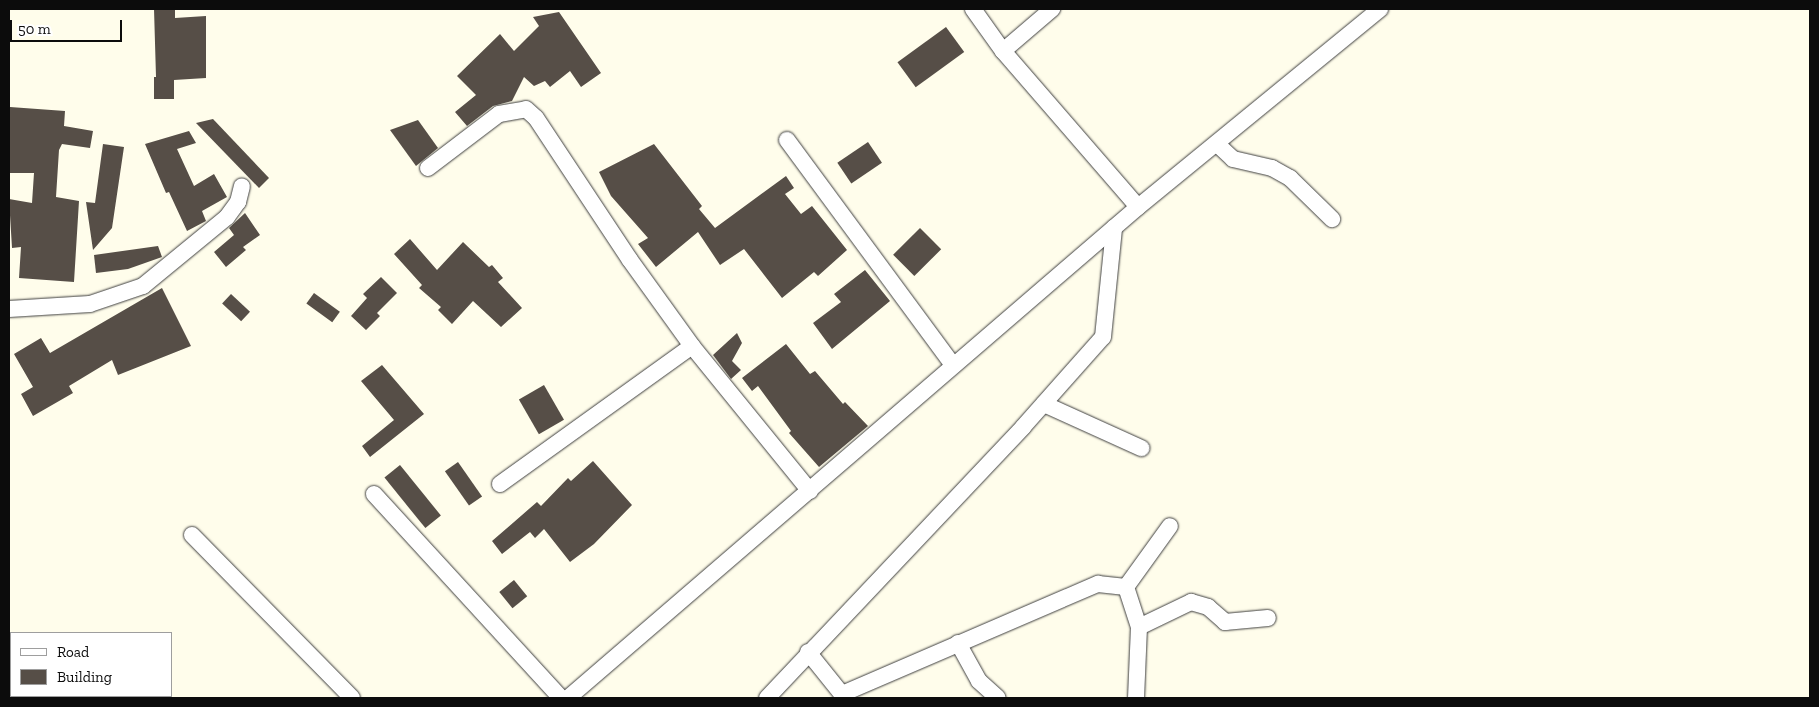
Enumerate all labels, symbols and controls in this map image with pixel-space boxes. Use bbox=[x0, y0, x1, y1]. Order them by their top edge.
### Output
scale bar bbox=[12, 10, 125, 42]
text: 50 m bbox=[18, 20, 51, 38]
legend bbox=[10, 632, 172, 697]
text: Road bbox=[57, 643, 89, 661]
text: Building bbox=[57, 668, 112, 686]

